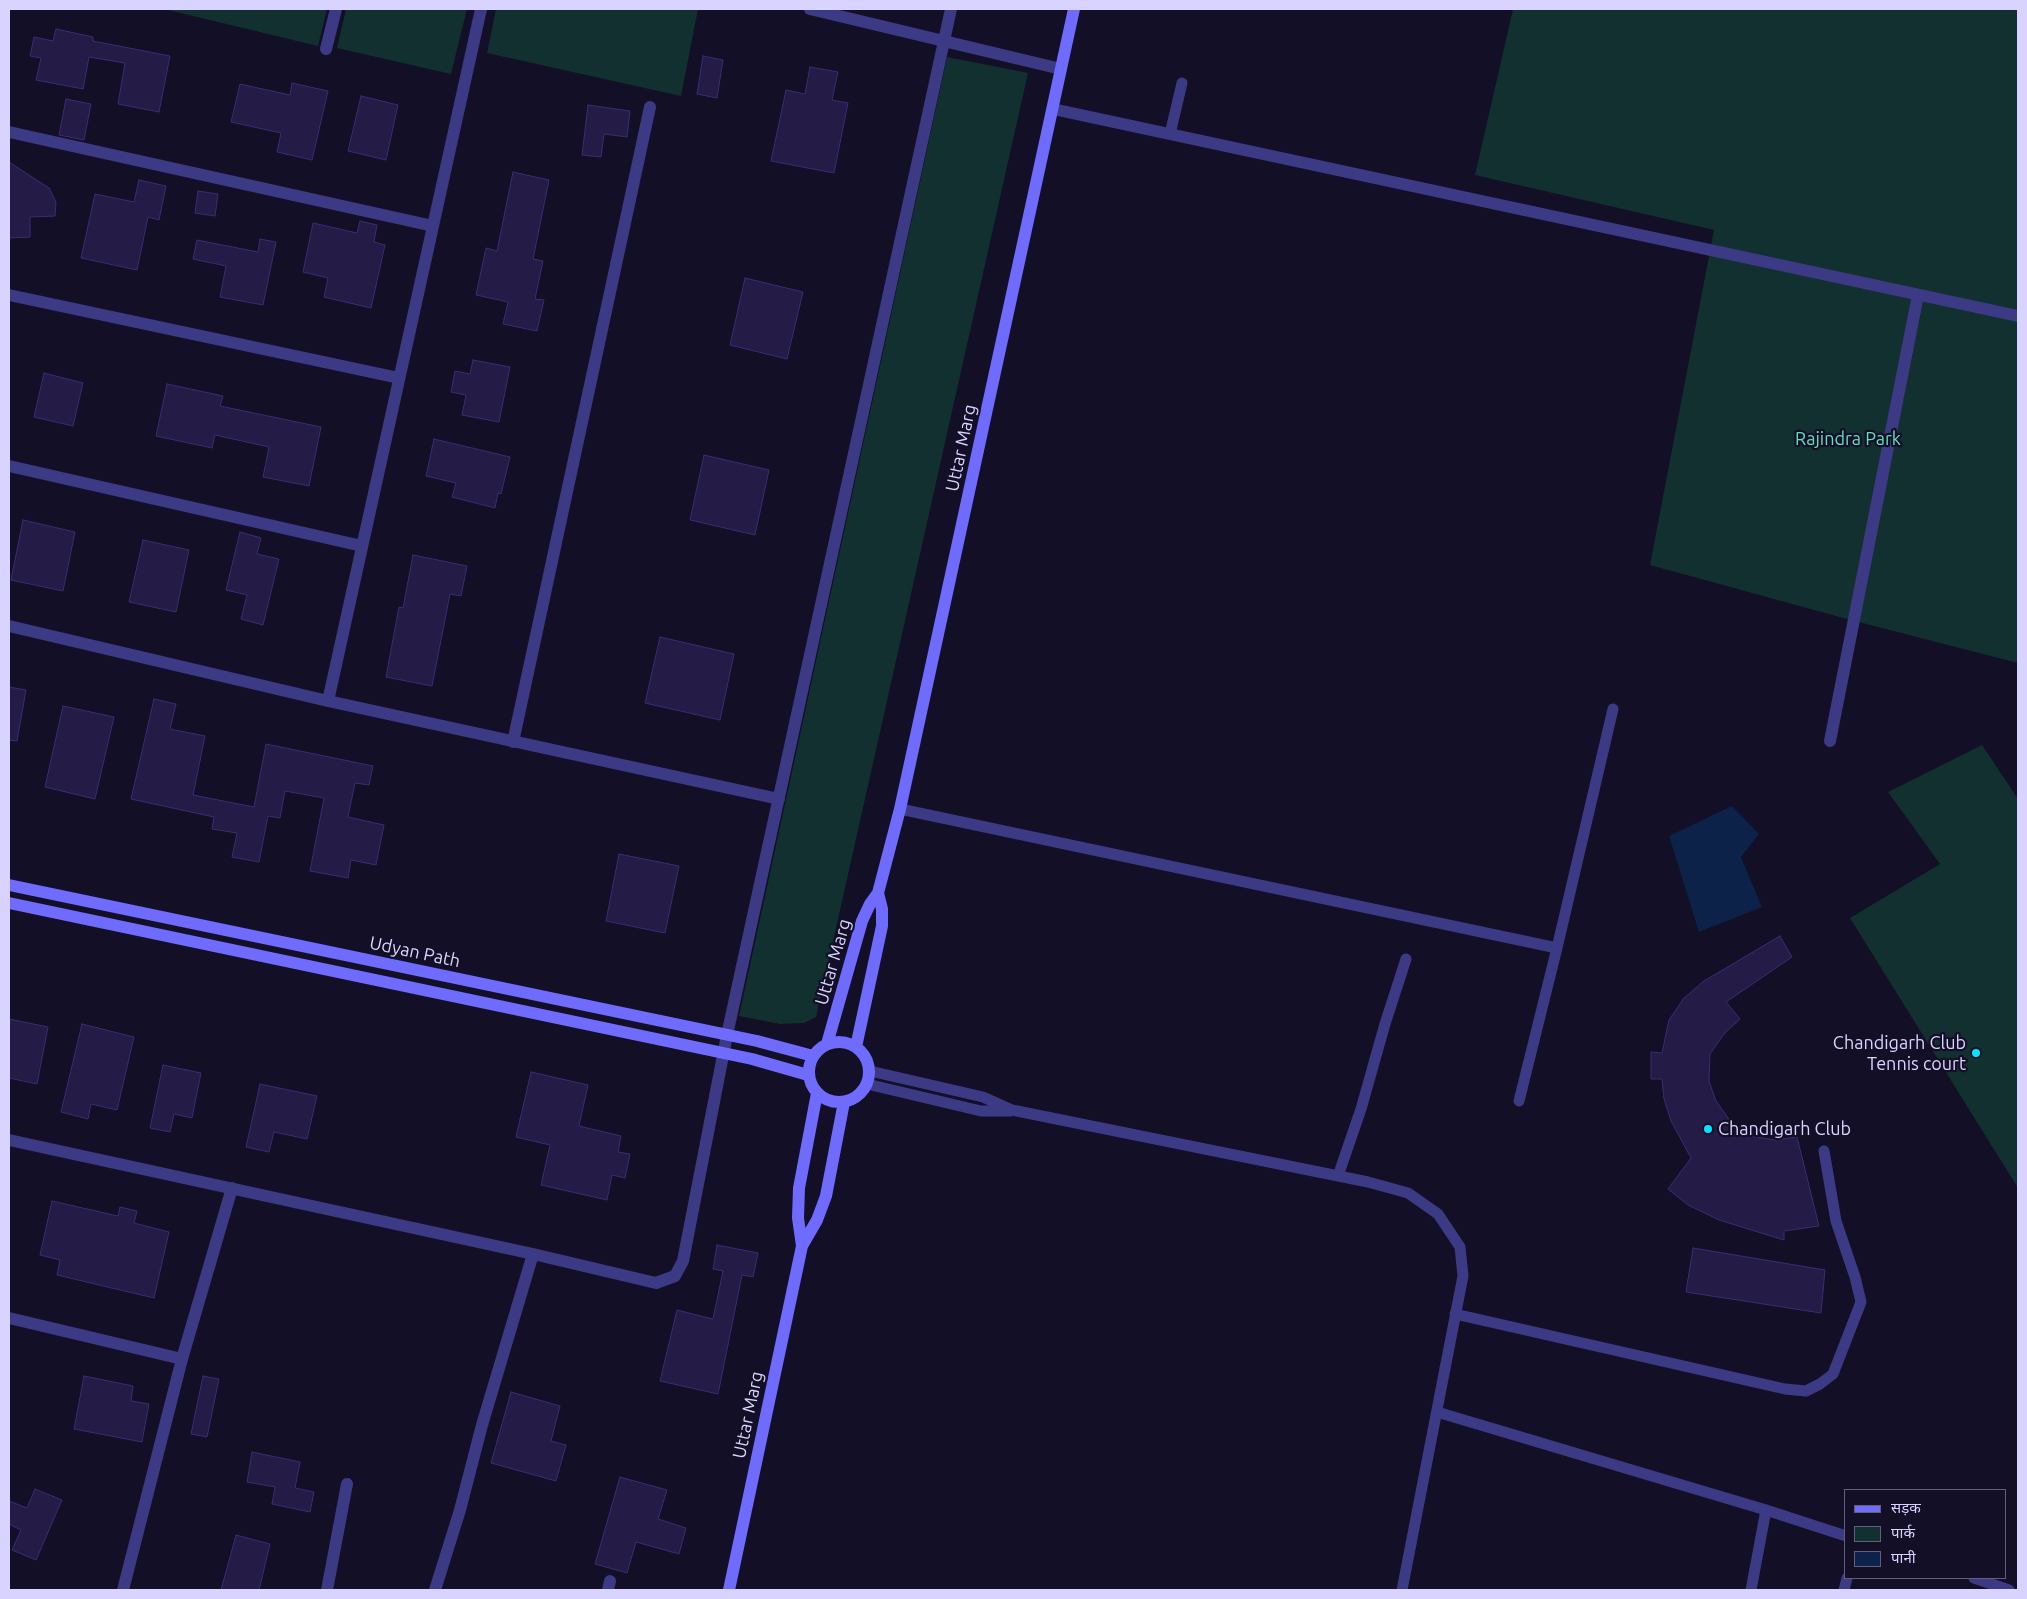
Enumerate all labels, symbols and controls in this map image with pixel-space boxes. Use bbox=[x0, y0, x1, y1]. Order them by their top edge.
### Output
street label: Uttar Marg bbox=[941, 402, 981, 494]
park label: Rajindra Park bbox=[1795, 428, 1901, 450]
street label: Uttar Marg bbox=[810, 916, 856, 1008]
street label: Udyan Path bbox=[368, 932, 462, 972]
place label: Chandigarh Club Tennis court bbox=[1833, 1032, 1966, 1074]
marker: Chandigarh Club Tennis court bbox=[1970, 1047, 1982, 1059]
place label: Chandigarh Club bbox=[1718, 1118, 1851, 1140]
marker: Chandigarh Club bbox=[1702, 1123, 1714, 1135]
street label: Uttar Marg bbox=[728, 1369, 768, 1461]
legend bbox=[1844, 1489, 2007, 1579]
text: सड़क bbox=[1891, 1499, 1921, 1516]
text: पार्क bbox=[1891, 1524, 1915, 1541]
text: पानी bbox=[1891, 1549, 1916, 1566]

